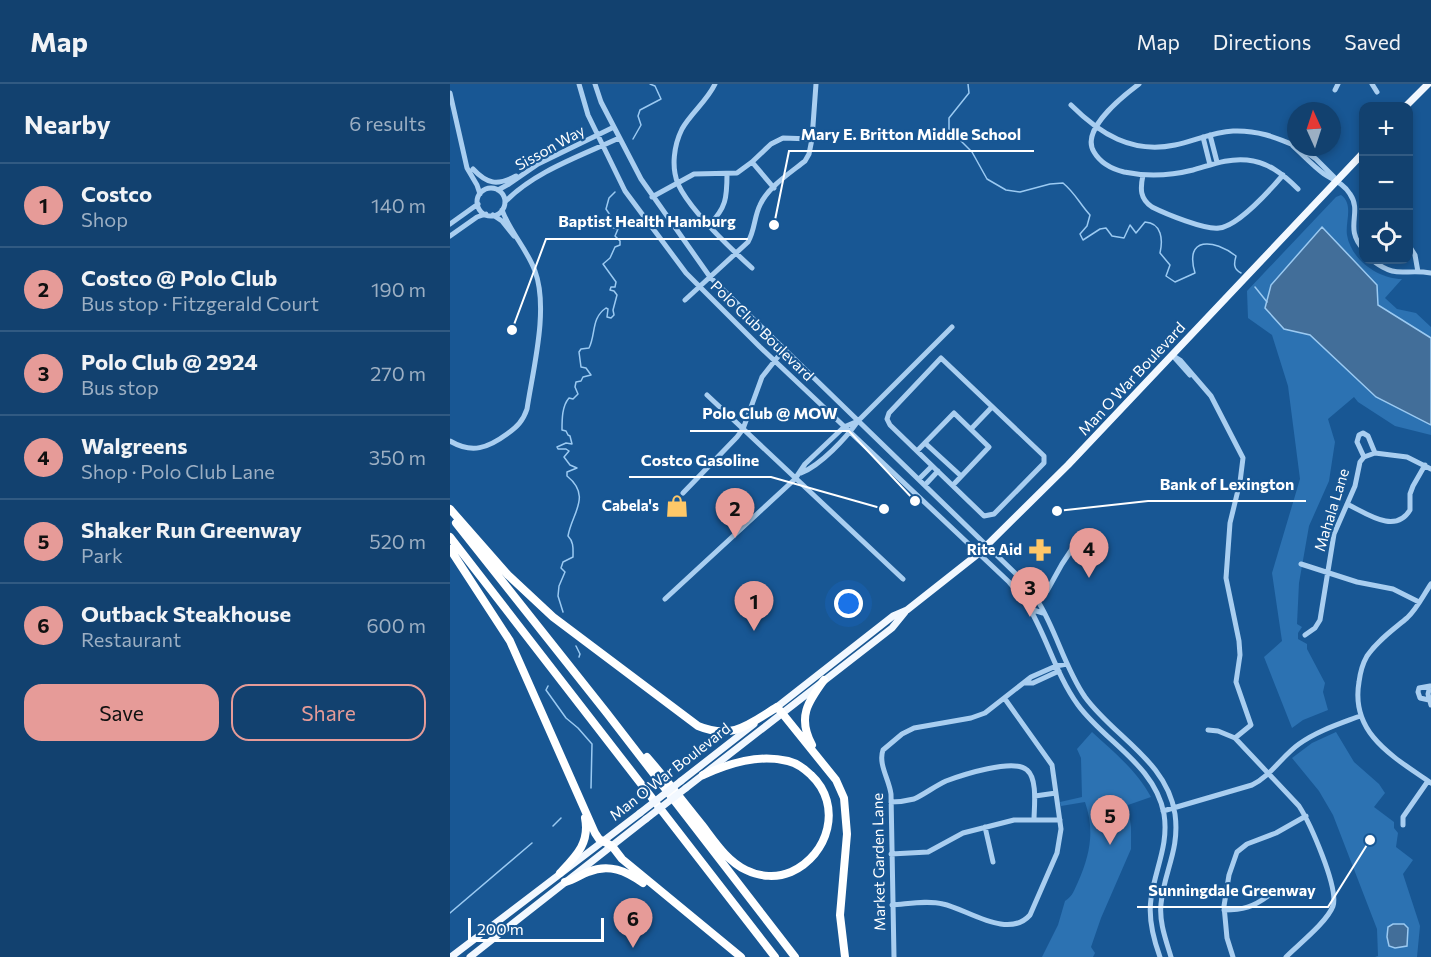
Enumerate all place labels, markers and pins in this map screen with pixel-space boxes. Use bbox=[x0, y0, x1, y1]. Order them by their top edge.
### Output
callout: Mary E. Britton Middle School bbox=[789, 117, 1034, 151]
callout: Baptist Health Hamburg bbox=[546, 205, 748, 239]
callout: Polo Club @ MOW bbox=[690, 397, 849, 431]
callout: Costco Gasoline bbox=[629, 443, 771, 477]
callout: Bank of Lexington bbox=[1148, 467, 1306, 501]
pin: 2 bbox=[716, 488, 754, 538]
shop icon: Cabela's bbox=[664, 493, 690, 519]
place label: Cabela's bbox=[602, 496, 659, 514]
pin: 4 bbox=[1070, 528, 1108, 578]
pharmacy icon: Rite Aid bbox=[1027, 537, 1053, 563]
place label: Rite Aid bbox=[967, 540, 1022, 558]
pin: 3 bbox=[1010, 568, 1050, 617]
pin: 1 bbox=[734, 582, 774, 631]
pin: 5 bbox=[1090, 796, 1130, 845]
callout: Sunningdale Greenway bbox=[1137, 873, 1328, 907]
pin: 6 bbox=[614, 898, 652, 948]

